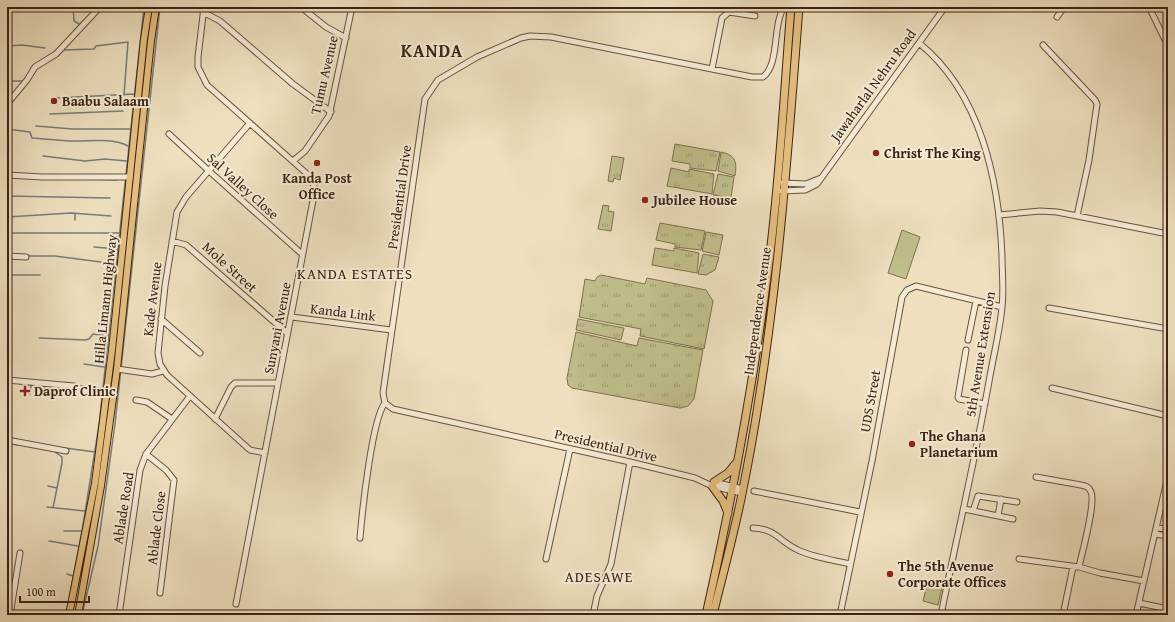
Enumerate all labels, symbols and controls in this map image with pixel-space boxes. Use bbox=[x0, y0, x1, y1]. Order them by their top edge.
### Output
street label: Jawaharlal Nehru Road bbox=[824, 24, 921, 147]
street label: Tumu Avenue bbox=[305, 33, 343, 116]
district label: KANDA bbox=[401, 37, 463, 64]
place label: Baabu Salaam bbox=[62, 91, 149, 111]
marker: Baabu Salaam bbox=[49, 96, 59, 106]
street label: Presidential Drive bbox=[382, 143, 416, 250]
place label: Christ The King bbox=[884, 143, 981, 163]
street label: Sal Valley Close bbox=[203, 148, 284, 224]
marker: Christ The King bbox=[871, 148, 881, 158]
marker: Kanda Post Office bbox=[312, 158, 322, 168]
place label: Kanda Post Office bbox=[282, 168, 352, 204]
place label: Jubilee House bbox=[651, 190, 737, 210]
marker: Jubilee House bbox=[640, 195, 650, 205]
street label: Hilla Limann Highway bbox=[88, 233, 122, 365]
street label: Mole Street bbox=[198, 237, 262, 297]
street label: Independence Avenue bbox=[738, 245, 776, 376]
street label: Kade Avenue bbox=[138, 260, 167, 337]
district label: KANDA ESTATES bbox=[297, 263, 413, 284]
street label: Sunyani Avenue bbox=[258, 280, 296, 376]
street label: 5th Avenue Extension bbox=[960, 290, 1000, 418]
street label: Kanda Link bbox=[309, 298, 378, 326]
street label: UDS Street bbox=[855, 368, 885, 434]
place label: Daprof Clinic bbox=[34, 381, 116, 401]
marker: Daprof Clinic bbox=[19, 385, 31, 397]
street label: Presidential Drive bbox=[553, 423, 660, 467]
place label: The Ghana Planetarium bbox=[920, 426, 998, 462]
marker: The Ghana Planetarium bbox=[907, 439, 917, 449]
street label: Ablade Road bbox=[107, 470, 139, 545]
street label: Ablade Close bbox=[142, 490, 171, 566]
place label: The 5th Avenue Corporate Offices bbox=[898, 556, 1006, 592]
district label: ADESAWE bbox=[565, 566, 633, 587]
marker: The 5th Avenue Corporate Offices bbox=[885, 569, 895, 579]
scale bar bbox=[20, 578, 89, 604]
text: 100 m bbox=[26, 583, 56, 600]

